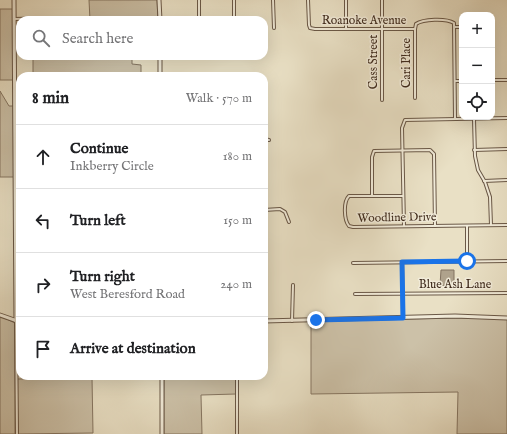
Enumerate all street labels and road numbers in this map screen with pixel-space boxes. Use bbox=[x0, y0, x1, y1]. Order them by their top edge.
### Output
street label: Roanoke Avenue bbox=[322, 13, 407, 28]
street label: Cass Street bbox=[366, 35, 381, 89]
street label: Cari Place bbox=[399, 37, 414, 88]
street label: Woodline Drive bbox=[357, 209, 437, 226]
street label: Blue Ash Lane bbox=[419, 277, 492, 292]

